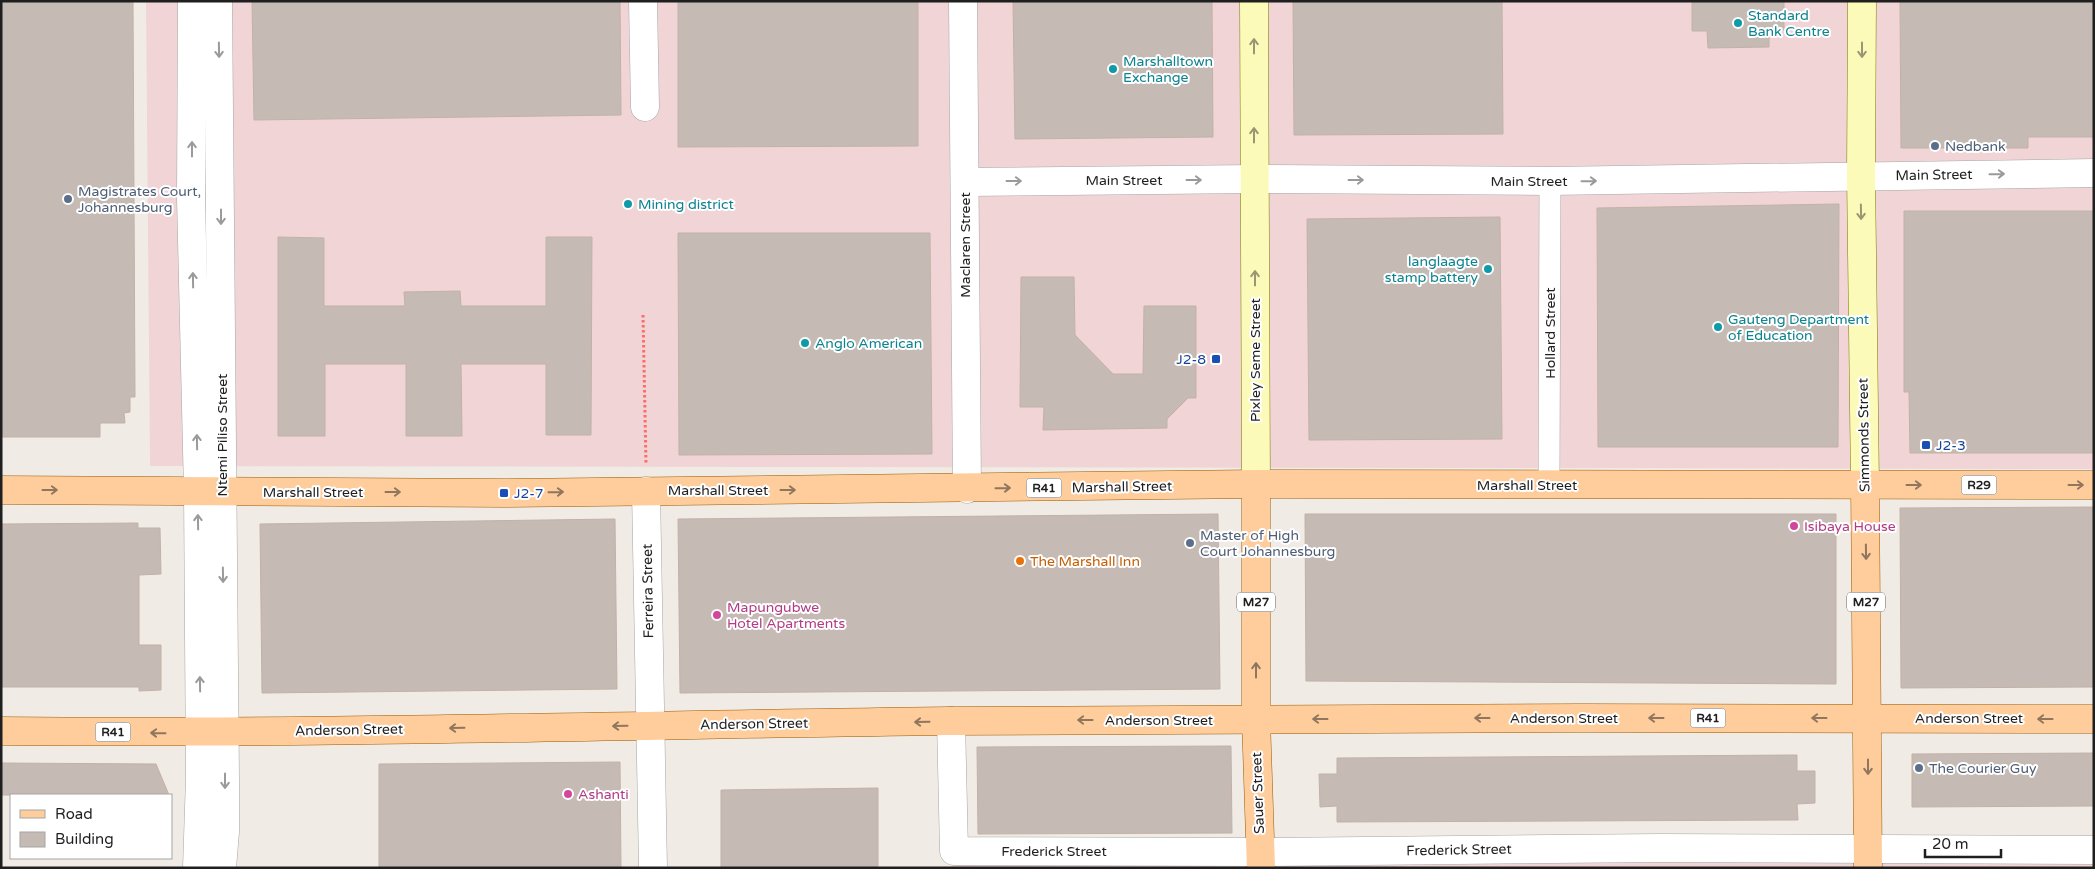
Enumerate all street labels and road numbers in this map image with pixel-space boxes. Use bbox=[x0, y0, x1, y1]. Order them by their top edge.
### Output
street label: Main Street bbox=[1895, 166, 1973, 184]
street label: Main Street bbox=[1085, 172, 1163, 189]
street label: Main Street bbox=[1490, 173, 1568, 190]
street label: Maclaren Street bbox=[957, 192, 974, 298]
street label: Hollard Street bbox=[1542, 287, 1559, 379]
street label: Pixley Seme Street bbox=[1247, 297, 1264, 422]
street label: Ntemi Piliso Street bbox=[214, 373, 231, 496]
street label: Simmonds Street bbox=[1854, 377, 1873, 492]
road number: R29 bbox=[1962, 476, 1996, 494]
street label: Marshall Street bbox=[1477, 477, 1578, 494]
road number: R41 bbox=[1026, 478, 1062, 498]
street label: Marshall Street bbox=[1072, 478, 1173, 496]
street label: Marshall Street bbox=[668, 482, 769, 499]
street label: Marshall Street bbox=[263, 484, 364, 501]
street label: Ferreira Street bbox=[639, 543, 657, 638]
road number: M27 bbox=[1237, 592, 1275, 612]
road number: M27 bbox=[1847, 592, 1885, 612]
road number: R41 bbox=[1690, 708, 1726, 728]
street label: Anderson Street bbox=[1510, 710, 1619, 727]
street label: Anderson Street bbox=[1915, 710, 2024, 727]
street label: Anderson Street bbox=[1105, 712, 1214, 729]
street label: Anderson Street bbox=[700, 715, 809, 733]
street label: Anderson Street bbox=[295, 721, 404, 739]
road number: R41 bbox=[96, 722, 130, 742]
street label: Sauer Street bbox=[1248, 751, 1268, 834]
street label: Frederick Street bbox=[1406, 841, 1513, 859]
street label: Frederick Street bbox=[1001, 843, 1107, 860]

